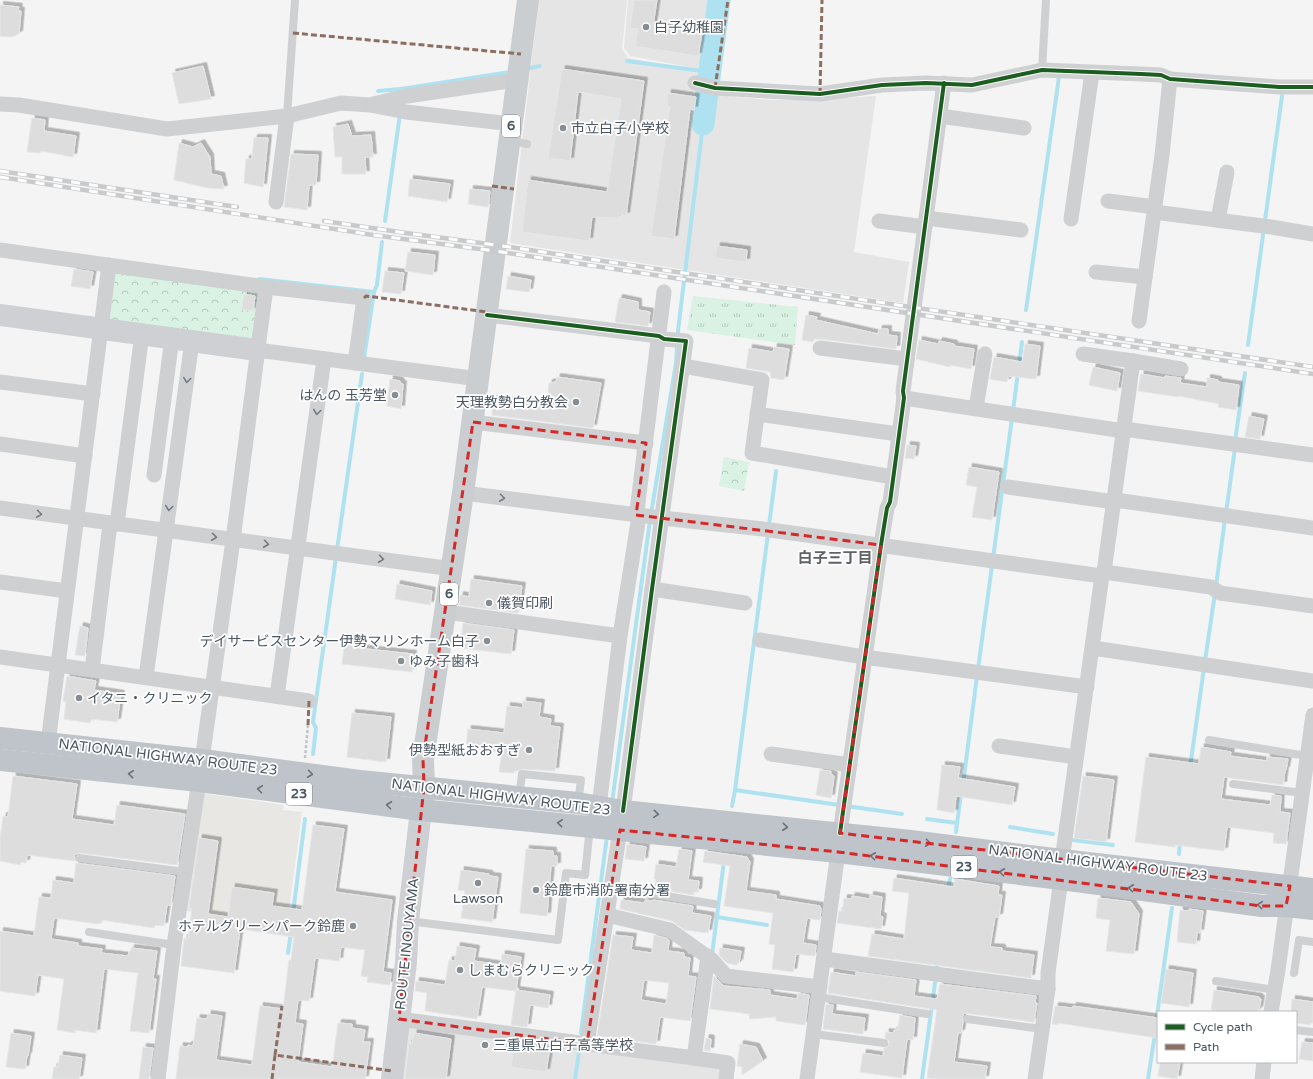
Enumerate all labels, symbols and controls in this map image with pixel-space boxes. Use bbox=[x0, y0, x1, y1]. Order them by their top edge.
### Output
place label: 白子幼稚園 bbox=[654, 19, 724, 36]
marker: 白子幼稚園 bbox=[641, 22, 651, 32]
road number: 6 bbox=[502, 115, 520, 137]
place label: 市立白子小学校 bbox=[571, 120, 669, 137]
marker: 市立白子小学校 bbox=[558, 123, 568, 133]
one-way arrow bbox=[183, 377, 192, 383]
place label: はんの 玉芳堂 bbox=[299, 387, 387, 404]
marker: はんの 玉芳堂 bbox=[390, 390, 400, 400]
place label: 天理教勢白分教会 bbox=[456, 394, 568, 411]
marker: 天理教勢白分教会 bbox=[571, 397, 581, 407]
one-way arrow bbox=[313, 409, 322, 415]
one-way arrow bbox=[499, 493, 505, 502]
one-way arrow bbox=[165, 505, 174, 512]
one-way arrow bbox=[36, 509, 42, 518]
one-way arrow bbox=[211, 532, 217, 541]
one-way arrow bbox=[263, 539, 269, 548]
district label: 白子三丁目 bbox=[797, 549, 873, 567]
one-way arrow bbox=[378, 554, 384, 563]
road number: 6 bbox=[440, 583, 458, 605]
place label: 儀賀印刷 bbox=[497, 595, 553, 612]
marker: 儀賀印刷 bbox=[484, 598, 494, 608]
place label: デイサービスセンター伊勢マリンホーム白子 bbox=[199, 633, 479, 650]
marker: デイサービスセンター伊勢マリンホーム白子 bbox=[482, 636, 492, 646]
place label: ゆみ子歯科 bbox=[409, 653, 479, 670]
marker: ゆみ子歯科 bbox=[396, 656, 406, 666]
place label: イタニ・クリニック bbox=[87, 690, 212, 707]
marker: イタニ・クリニック bbox=[74, 693, 84, 703]
street label: NATIONAL HIGHWAY ROUTE 23 bbox=[57, 735, 279, 779]
place label: 伊勢型紙おおすぎ bbox=[409, 742, 521, 759]
marker: 伊勢型紙おおすぎ bbox=[524, 745, 534, 755]
one-way arrow bbox=[128, 769, 134, 778]
one-way arrow bbox=[307, 769, 313, 778]
street label: NATIONAL HIGHWAY ROUTE 23 bbox=[390, 775, 612, 819]
road number: 23 bbox=[286, 783, 312, 805]
one-way arrow bbox=[257, 784, 263, 793]
one-way arrow bbox=[386, 801, 392, 810]
one-way arrow bbox=[653, 809, 659, 818]
one-way arrow bbox=[557, 819, 563, 828]
one-way arrow bbox=[782, 822, 788, 831]
one-way arrow bbox=[925, 838, 931, 847]
street label: NATIONAL HIGHWAY ROUTE 23 bbox=[987, 841, 1209, 885]
one-way arrow bbox=[870, 852, 876, 861]
road number: 23 bbox=[951, 856, 977, 878]
one-way arrow bbox=[999, 868, 1005, 877]
street label: ROUTE INOUYAMA bbox=[392, 877, 422, 1011]
marker: Lawson bbox=[473, 878, 483, 888]
place label: 鈴鹿市消防署南分署 bbox=[544, 882, 670, 899]
one-way arrow bbox=[1128, 884, 1134, 893]
marker: 鈴鹿市消防署南分署 bbox=[531, 885, 541, 895]
place label: Lawson bbox=[453, 890, 503, 907]
one-way arrow bbox=[1257, 901, 1263, 910]
place label: ホテルグリーンパーク鈴鹿 bbox=[178, 918, 345, 935]
marker: ホテルグリーンパーク鈴鹿 bbox=[348, 921, 358, 931]
place label: しまむらクリニック bbox=[468, 962, 594, 979]
marker: しまむらクリニック bbox=[455, 965, 465, 975]
legend bbox=[1157, 1011, 1297, 1063]
text: Cycle path bbox=[1193, 1020, 1252, 1034]
place label: 三重県立白子高等学校 bbox=[493, 1037, 633, 1054]
marker: 三重県立白子高等学校 bbox=[480, 1040, 490, 1050]
text: Path bbox=[1193, 1040, 1219, 1054]

